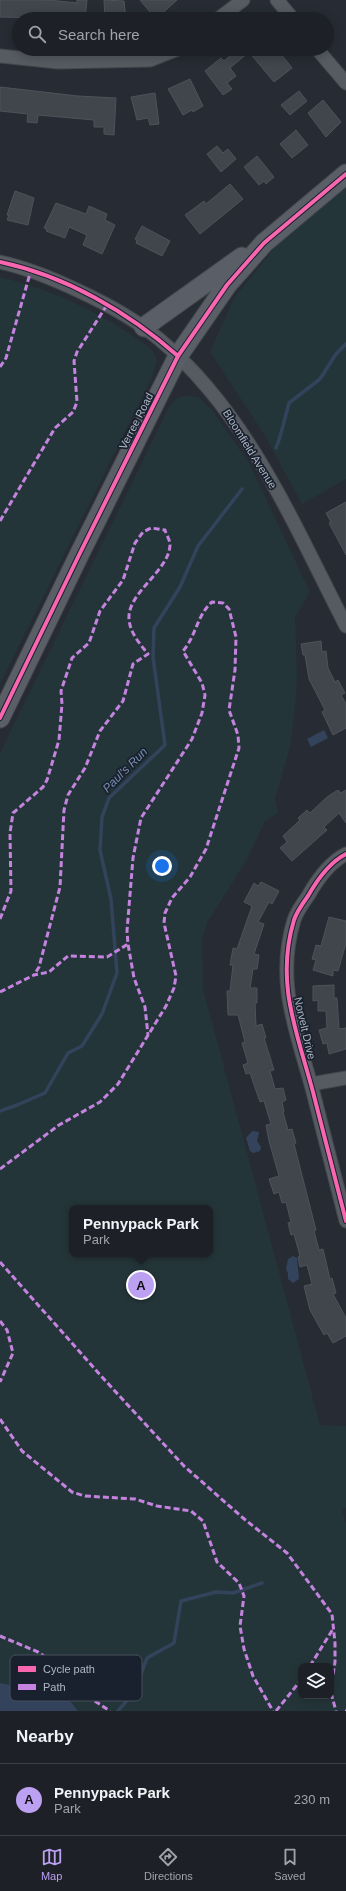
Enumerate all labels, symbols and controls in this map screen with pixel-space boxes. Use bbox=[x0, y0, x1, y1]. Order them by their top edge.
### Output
search box bbox=[12, 12, 334, 56]
icon: search bbox=[26, 23, 48, 45]
text: Search here bbox=[58, 26, 140, 43]
street label: Verree Road bbox=[117, 391, 155, 451]
street label: Bloomfield Avenue bbox=[221, 407, 279, 491]
water label: Paul's Run bbox=[100, 744, 151, 795]
your location bbox=[152, 856, 172, 876]
street label: Norvelt Drive bbox=[292, 996, 318, 1060]
popup bbox=[69, 1205, 213, 1257]
text: Pennypack Park bbox=[83, 1215, 199, 1232]
text: Park bbox=[83, 1232, 110, 1247]
pin: A bbox=[128, 1270, 154, 1300]
legend bbox=[10, 1655, 142, 1701]
text: Cycle path bbox=[43, 1663, 95, 1675]
map controls bbox=[298, 1663, 334, 1699]
button: layers bbox=[298, 1663, 334, 1699]
text: Path bbox=[43, 1681, 66, 1693]
text: Nearby bbox=[16, 1727, 74, 1746]
text: Pennypack Park bbox=[54, 1784, 170, 1801]
text: A bbox=[24, 1792, 34, 1807]
text: 230 m bbox=[294, 1792, 330, 1807]
text: Park bbox=[54, 1801, 81, 1816]
tab: Map bbox=[41, 1846, 63, 1882]
tab: Directions bbox=[144, 1846, 193, 1882]
tab: Saved bbox=[274, 1846, 305, 1882]

